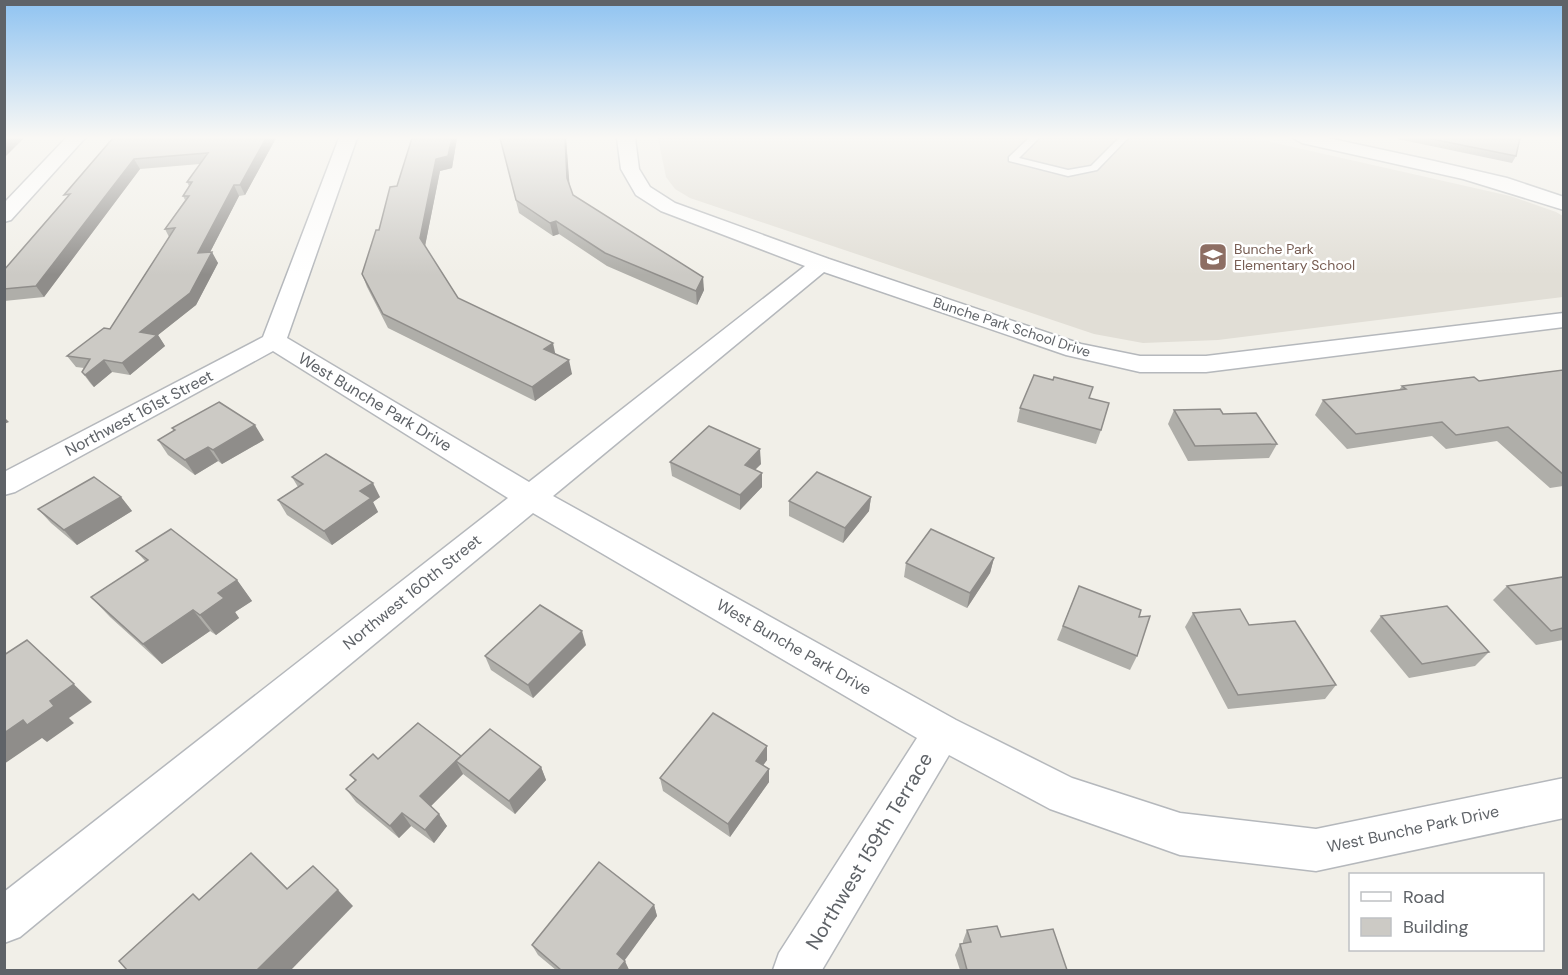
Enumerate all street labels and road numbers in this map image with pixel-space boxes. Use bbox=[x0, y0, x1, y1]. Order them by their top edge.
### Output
street label: Bunche Park School Drive bbox=[931, 293, 1093, 361]
street label: West Bunche Park Drive bbox=[294, 348, 456, 456]
street label: Northwest 161st Street bbox=[61, 365, 217, 461]
street label: Northwest 160th Street bbox=[338, 530, 486, 654]
street label: West Bunche Park Drive bbox=[713, 594, 875, 700]
street label: Northwest 159th Terrace bbox=[800, 748, 938, 954]
street label: West Bunche Park Drive bbox=[1325, 800, 1501, 858]

